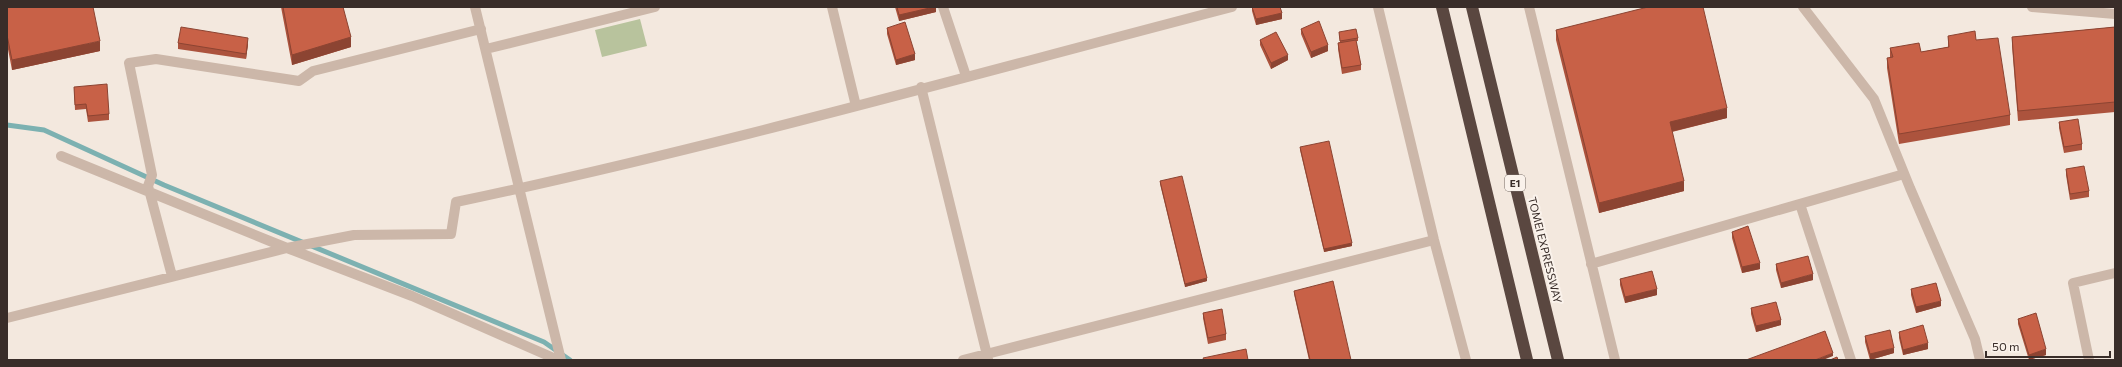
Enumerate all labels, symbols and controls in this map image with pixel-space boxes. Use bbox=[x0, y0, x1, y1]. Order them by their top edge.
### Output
road number: E1 bbox=[1505, 175, 1525, 191]
street label: TOMEI EXPRESSWAY bbox=[1526, 195, 1565, 305]
scale bar bbox=[1986, 333, 2110, 359]
text: 50 m bbox=[1992, 339, 2020, 353]

